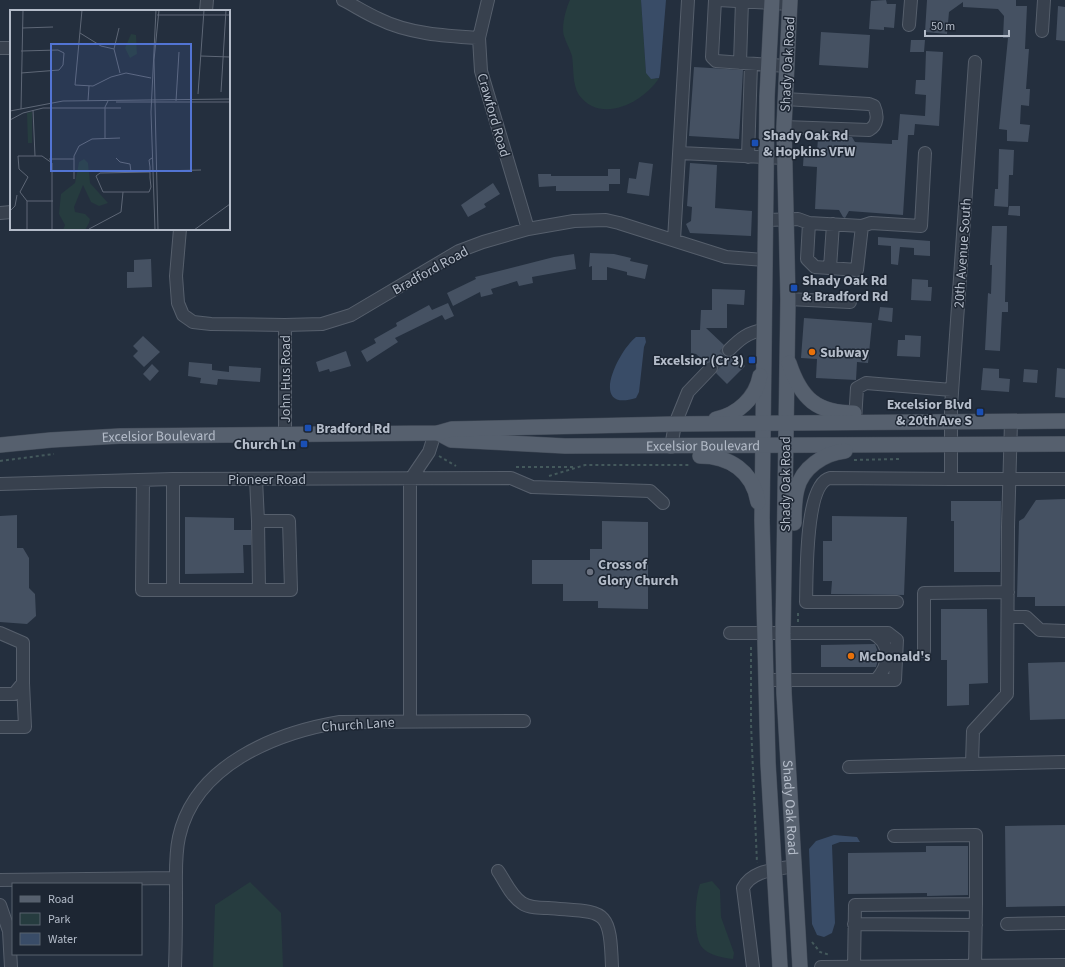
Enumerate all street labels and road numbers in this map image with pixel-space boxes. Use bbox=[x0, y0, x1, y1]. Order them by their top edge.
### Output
street label: Shady Oak Road bbox=[776, 16, 800, 112]
street label: Crawford Road bbox=[472, 71, 515, 160]
street label: 20th Avenue South bbox=[949, 197, 977, 309]
street label: Bradford Road bbox=[389, 242, 472, 300]
street label: John Hus Road bbox=[276, 335, 296, 423]
street label: Excelsior Boulevard bbox=[101, 426, 216, 448]
street label: Excelsior Boulevard bbox=[646, 436, 760, 457]
street label: Shady Oak Road bbox=[776, 436, 796, 532]
street label: Pioneer Road bbox=[228, 470, 306, 490]
street label: Church Lane bbox=[321, 712, 395, 738]
street label: Shady Oak Road bbox=[777, 759, 802, 856]

